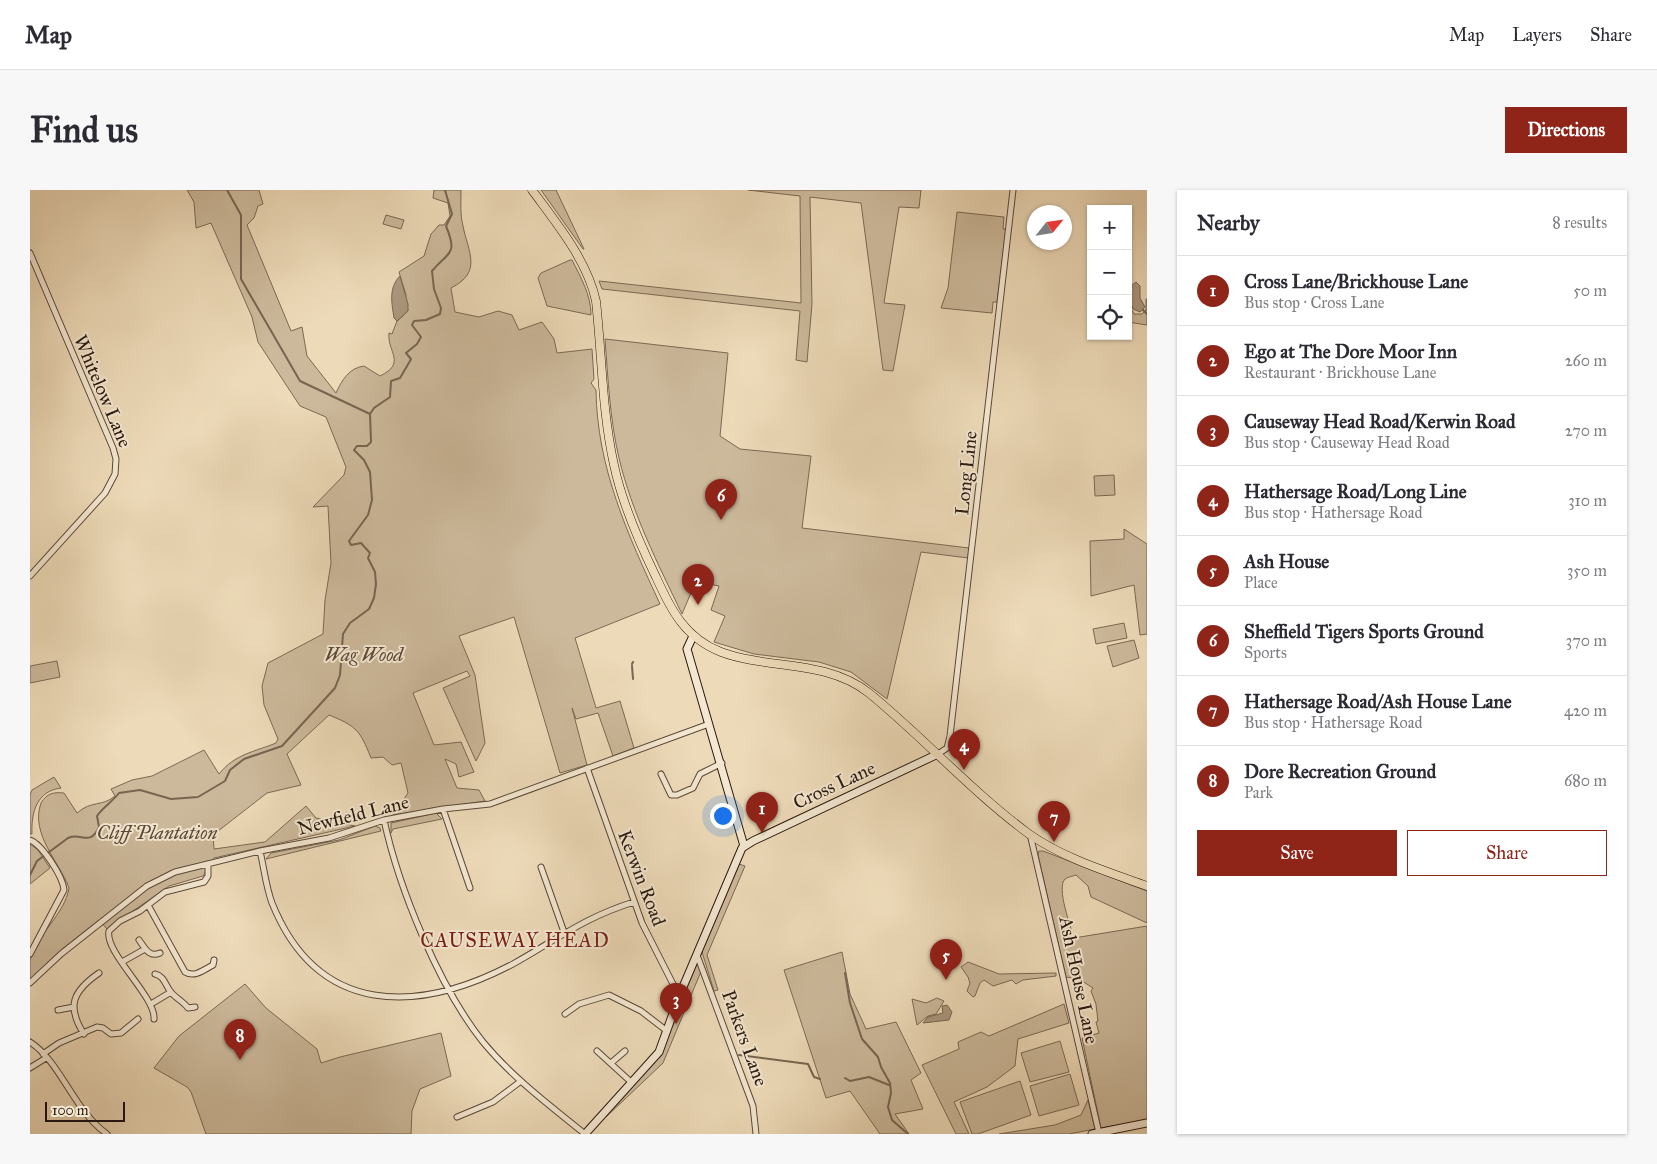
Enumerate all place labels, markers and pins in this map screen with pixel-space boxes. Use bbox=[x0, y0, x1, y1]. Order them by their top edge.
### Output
pin: 6 bbox=[705, 479, 737, 520]
pin: 2 bbox=[682, 564, 714, 605]
pin: 4 bbox=[948, 729, 980, 770]
pin: 1 bbox=[746, 792, 778, 833]
pin: 7 bbox=[1038, 801, 1070, 842]
pin: 5 bbox=[930, 939, 962, 980]
pin: 3 bbox=[660, 983, 692, 1024]
pin: 8 bbox=[224, 1019, 256, 1060]

